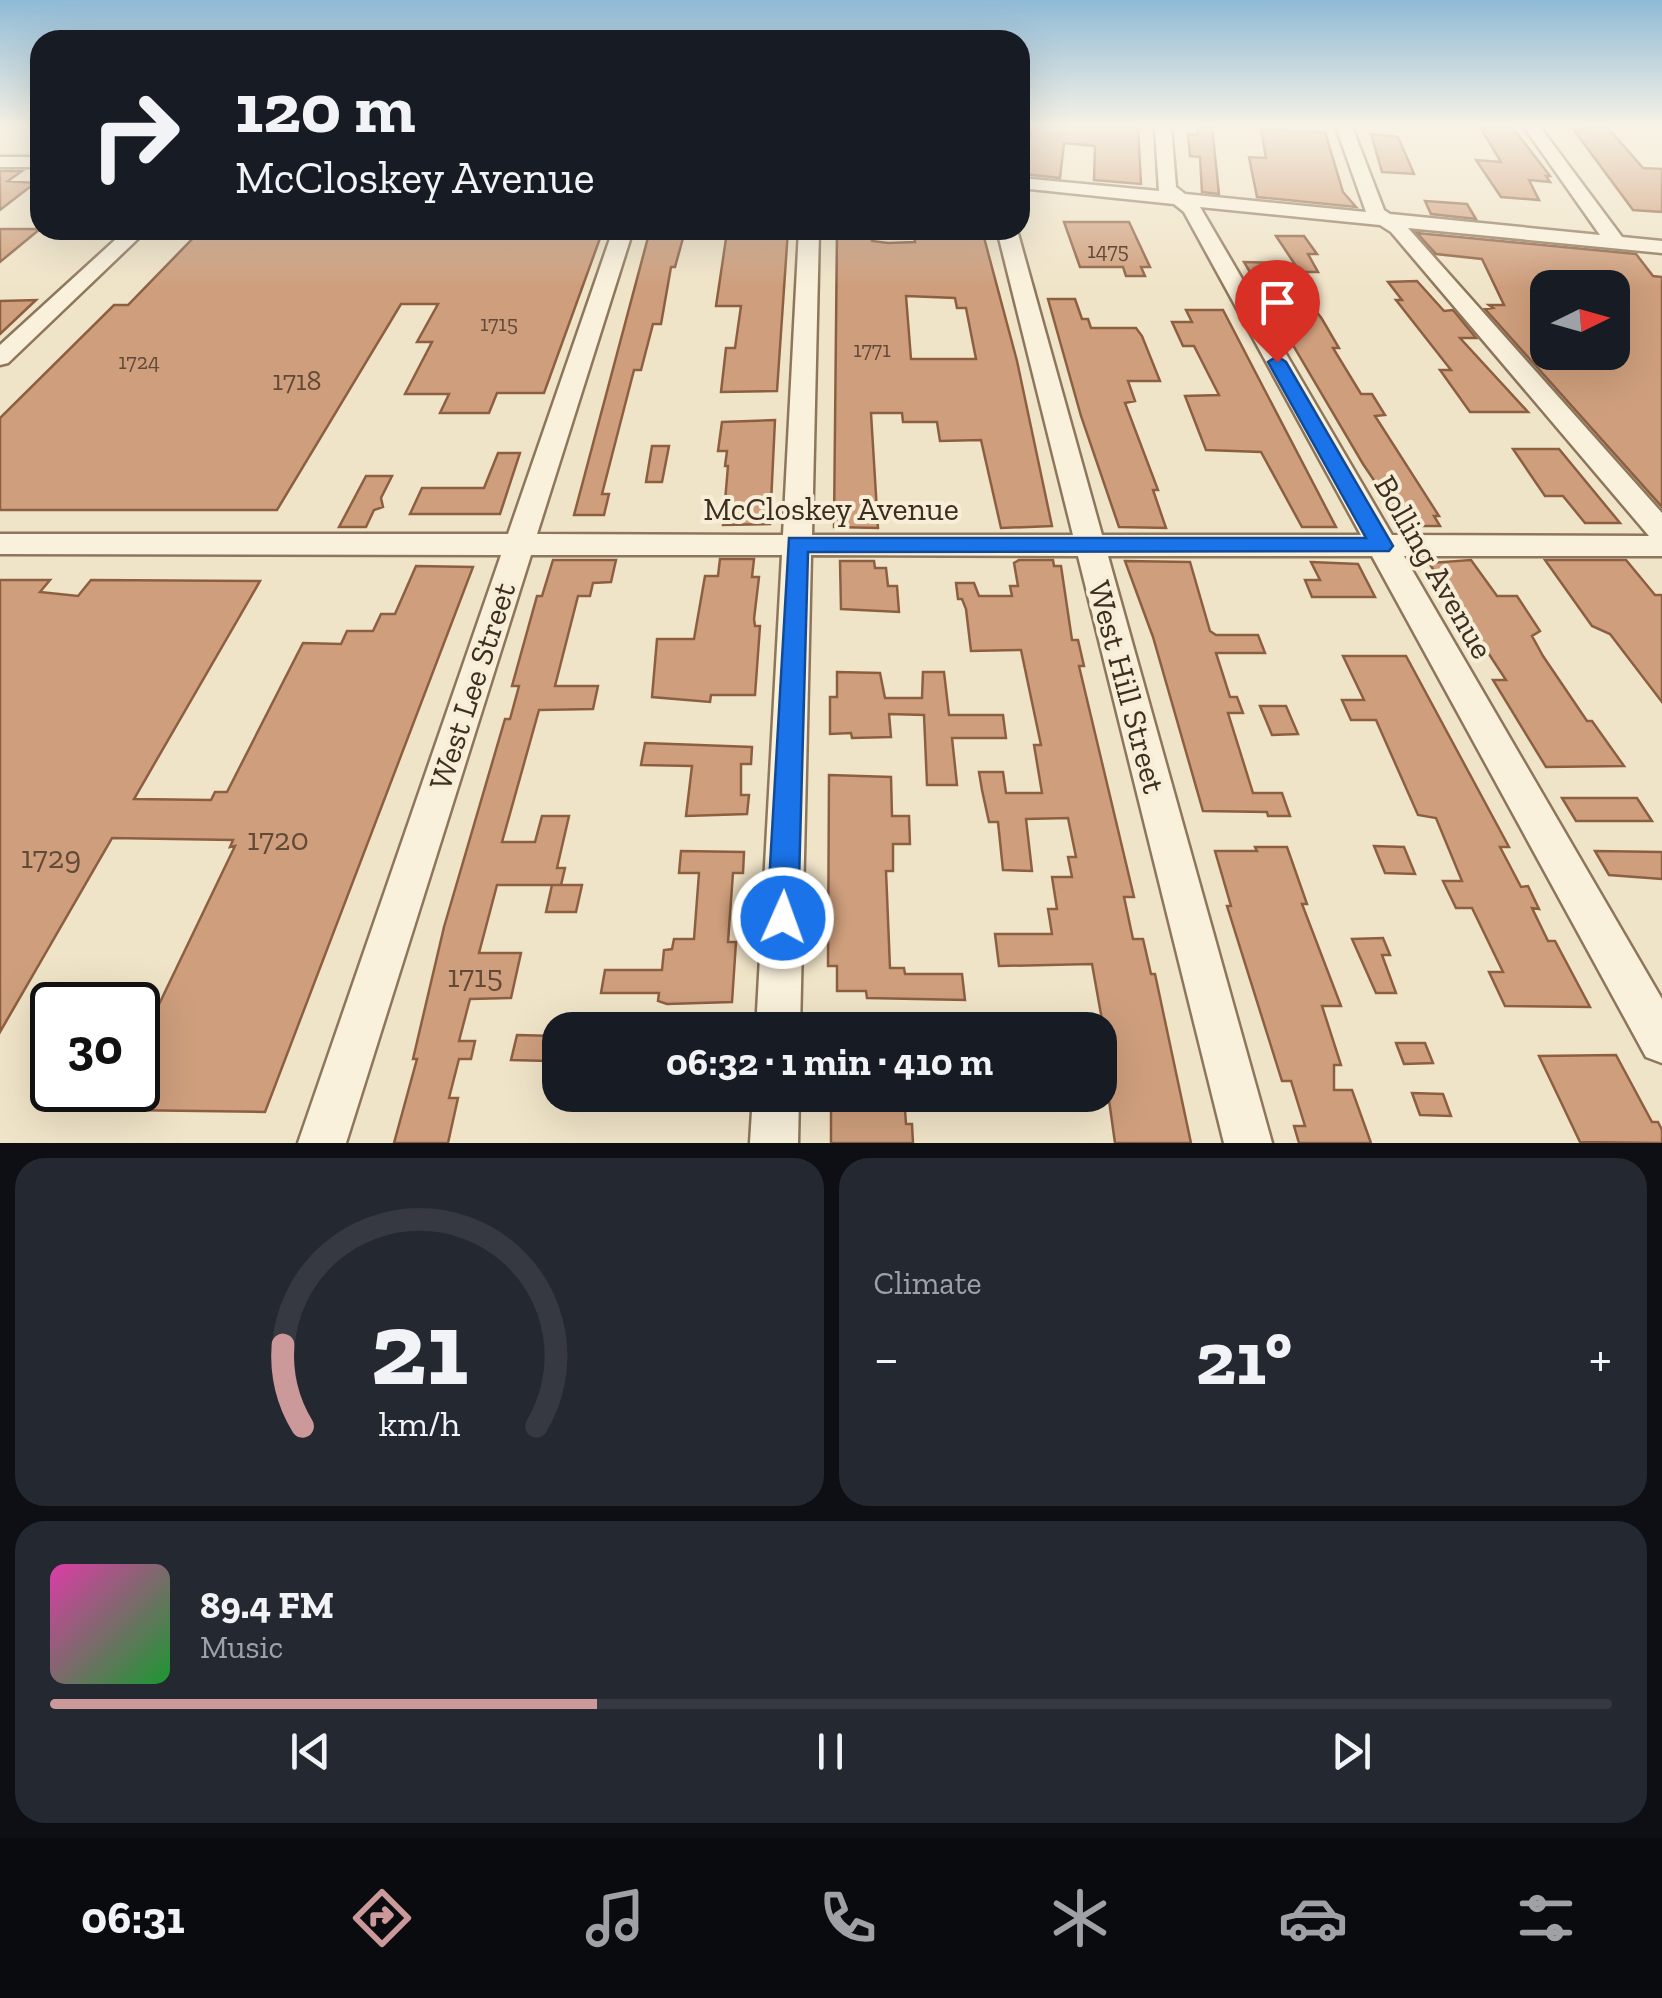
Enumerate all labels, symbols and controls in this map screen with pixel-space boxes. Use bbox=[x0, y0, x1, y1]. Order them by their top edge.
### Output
text: 120 m bbox=[235, 66, 416, 150]
icon: right bbox=[70, 70, 200, 200]
text: McCloskey Avenue bbox=[235, 151, 595, 205]
house number: 1475 bbox=[1087, 237, 1129, 264]
pin bbox=[1235, 260, 1320, 363]
north arrow bbox=[1530, 270, 1630, 370]
map controls bbox=[1530, 270, 1630, 370]
icon: arrive bbox=[1250, 275, 1305, 330]
house number: 1715 bbox=[480, 310, 518, 337]
house number: 1771 bbox=[853, 336, 891, 363]
house number: 1724 bbox=[118, 348, 160, 375]
house number: 1718 bbox=[272, 364, 322, 397]
street label: Bolling Avenue bbox=[1366, 469, 1502, 665]
street label: McCloskey Avenue bbox=[703, 490, 959, 528]
street label: West Lee Street bbox=[421, 577, 523, 794]
street label: West Hill Street bbox=[1080, 577, 1174, 797]
house number: 1720 bbox=[247, 820, 309, 858]
house number: 1729 bbox=[21, 838, 81, 876]
position arrow bbox=[731, 866, 835, 970]
house number: 1715 bbox=[447, 957, 503, 995]
speed limit sign: 30 bbox=[30, 982, 160, 1112]
text: 06:32 · 1 min · 410 m bbox=[666, 1039, 993, 1085]
text: Climate bbox=[874, 1264, 982, 1302]
text: 21 bbox=[370, 1286, 468, 1411]
text: 21° bbox=[1196, 1313, 1292, 1403]
text: − bbox=[874, 1325, 899, 1391]
text: + bbox=[1589, 1325, 1612, 1391]
text: km/h bbox=[378, 1402, 460, 1445]
text: 89.4 FM bbox=[200, 1582, 334, 1628]
text: Music bbox=[200, 1628, 283, 1666]
icon: previous bbox=[283, 1724, 338, 1779]
icon: pause bbox=[803, 1724, 858, 1779]
icon: next bbox=[1324, 1724, 1379, 1779]
icon: directions bbox=[347, 1883, 417, 1953]
icon: music bbox=[580, 1883, 650, 1953]
icon: phone bbox=[813, 1883, 883, 1953]
icon: climate bbox=[1045, 1883, 1115, 1953]
icon: car bbox=[1278, 1883, 1348, 1953]
icon: filters bbox=[1511, 1883, 1581, 1953]
text: 06:31 bbox=[81, 1891, 185, 1945]

